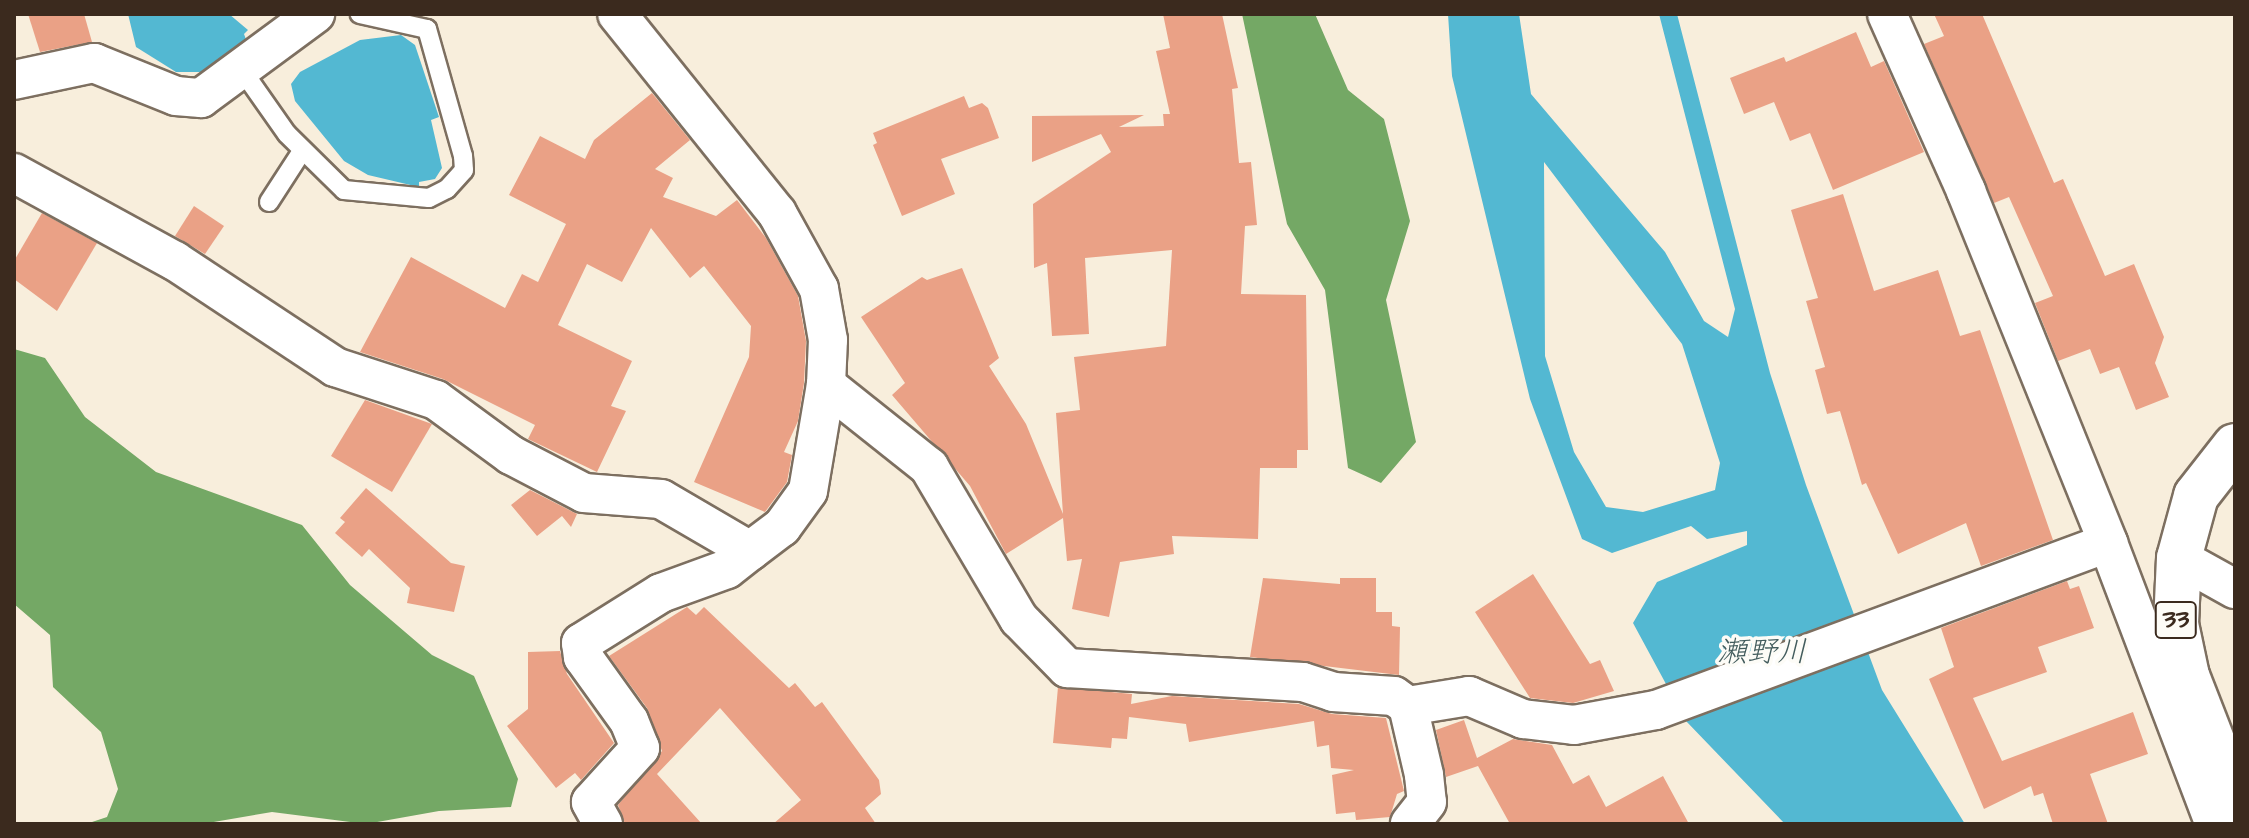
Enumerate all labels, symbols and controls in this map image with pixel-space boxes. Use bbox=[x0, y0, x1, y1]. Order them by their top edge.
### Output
road number: 33 bbox=[2154, 598, 2198, 642]
water label: 瀬野川 bbox=[1717, 634, 1807, 670]

